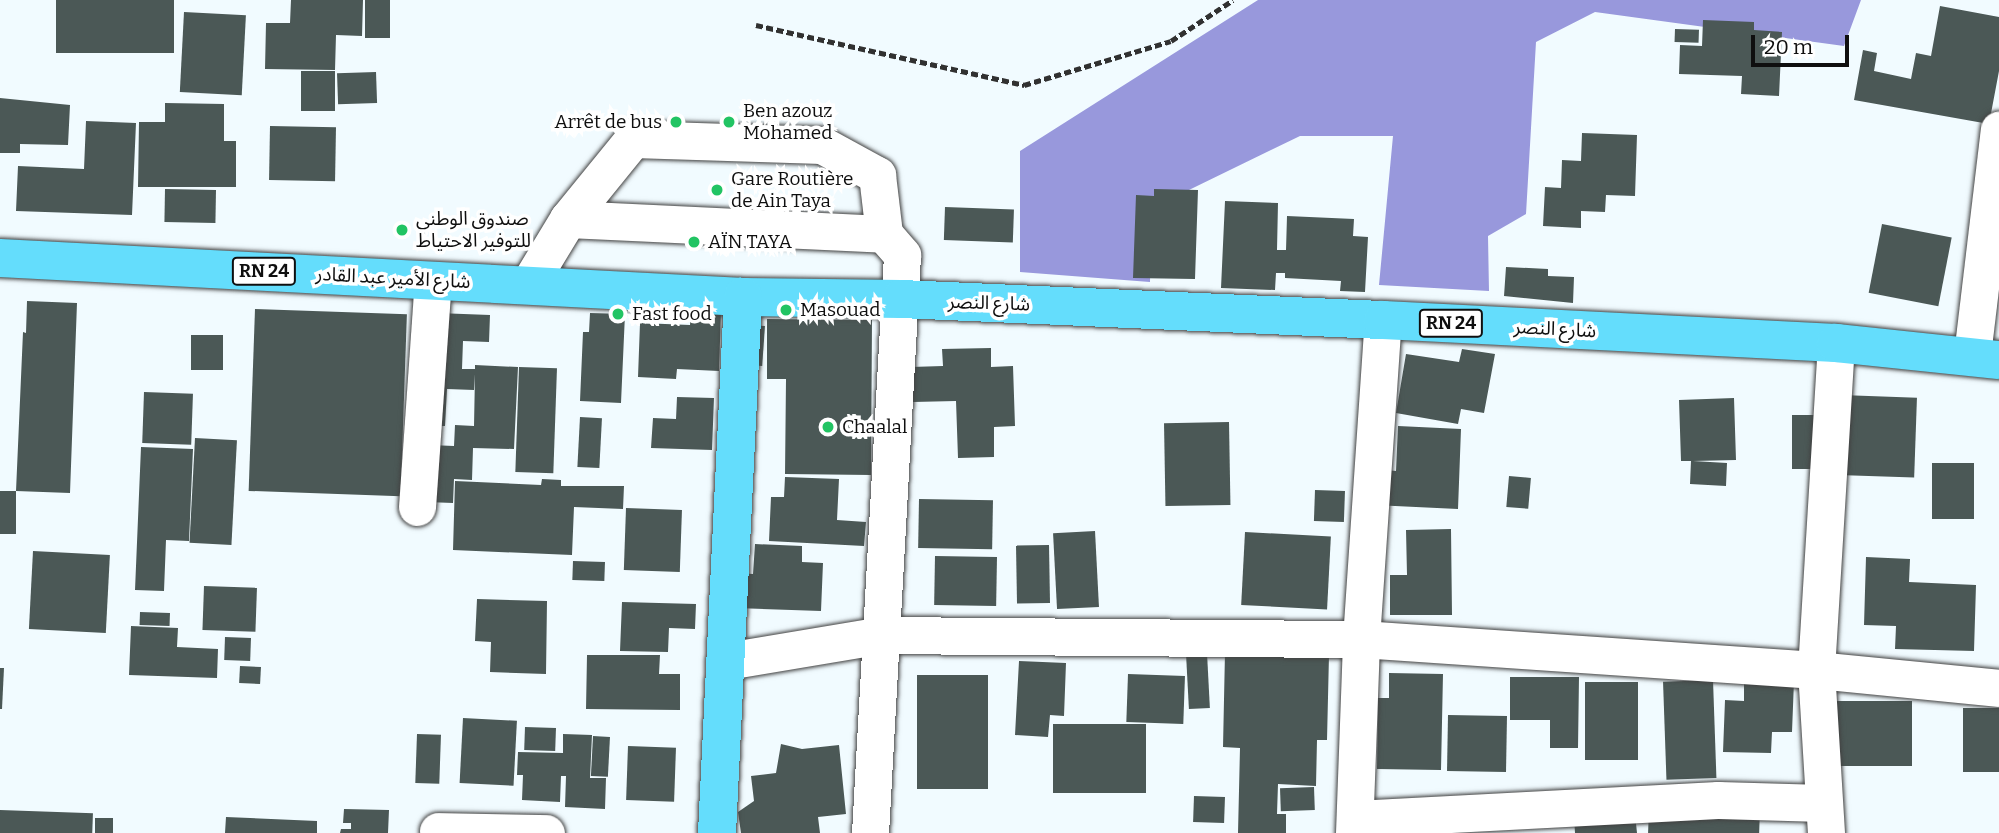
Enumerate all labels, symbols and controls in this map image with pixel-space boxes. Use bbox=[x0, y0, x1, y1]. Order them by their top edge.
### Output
scale bar bbox=[1754, 21, 1852, 65]
text: 20 m bbox=[1764, 34, 1813, 60]
place label: Ben azouz Mohamed bbox=[743, 100, 833, 144]
place label: Arrêt de bus bbox=[554, 111, 662, 133]
marker: Arrêt de bus bbox=[668, 114, 684, 130]
marker: Ben azouz Mohamed bbox=[721, 114, 737, 130]
place label: Gare Routière de Ain Taya bbox=[731, 168, 853, 212]
marker: Gare Routière de Ain Taya bbox=[709, 182, 725, 198]
place label: صندوق الوطني للتوفير الاحتياط bbox=[416, 208, 531, 252]
marker: صندوق الوطني للتوفير الاحتياط bbox=[394, 222, 410, 238]
place label: AÏN TAYA bbox=[708, 231, 792, 253]
marker: AÏN TAYA bbox=[686, 234, 702, 250]
road number: RN 24 bbox=[231, 256, 297, 286]
street label: شارع الأمير عبد القادر bbox=[315, 263, 471, 293]
street label: شارع النصر bbox=[947, 290, 1031, 316]
place label: Masouad bbox=[800, 299, 880, 321]
marker: Masouad bbox=[778, 302, 794, 318]
place label: Fast food bbox=[632, 303, 712, 325]
marker: Fast food bbox=[610, 306, 626, 322]
road number: RN 24 bbox=[1418, 309, 1484, 338]
street label: شارع النصر bbox=[1513, 315, 1597, 343]
place label: Chaalal bbox=[842, 416, 907, 438]
marker: Chaalal bbox=[820, 419, 836, 435]

